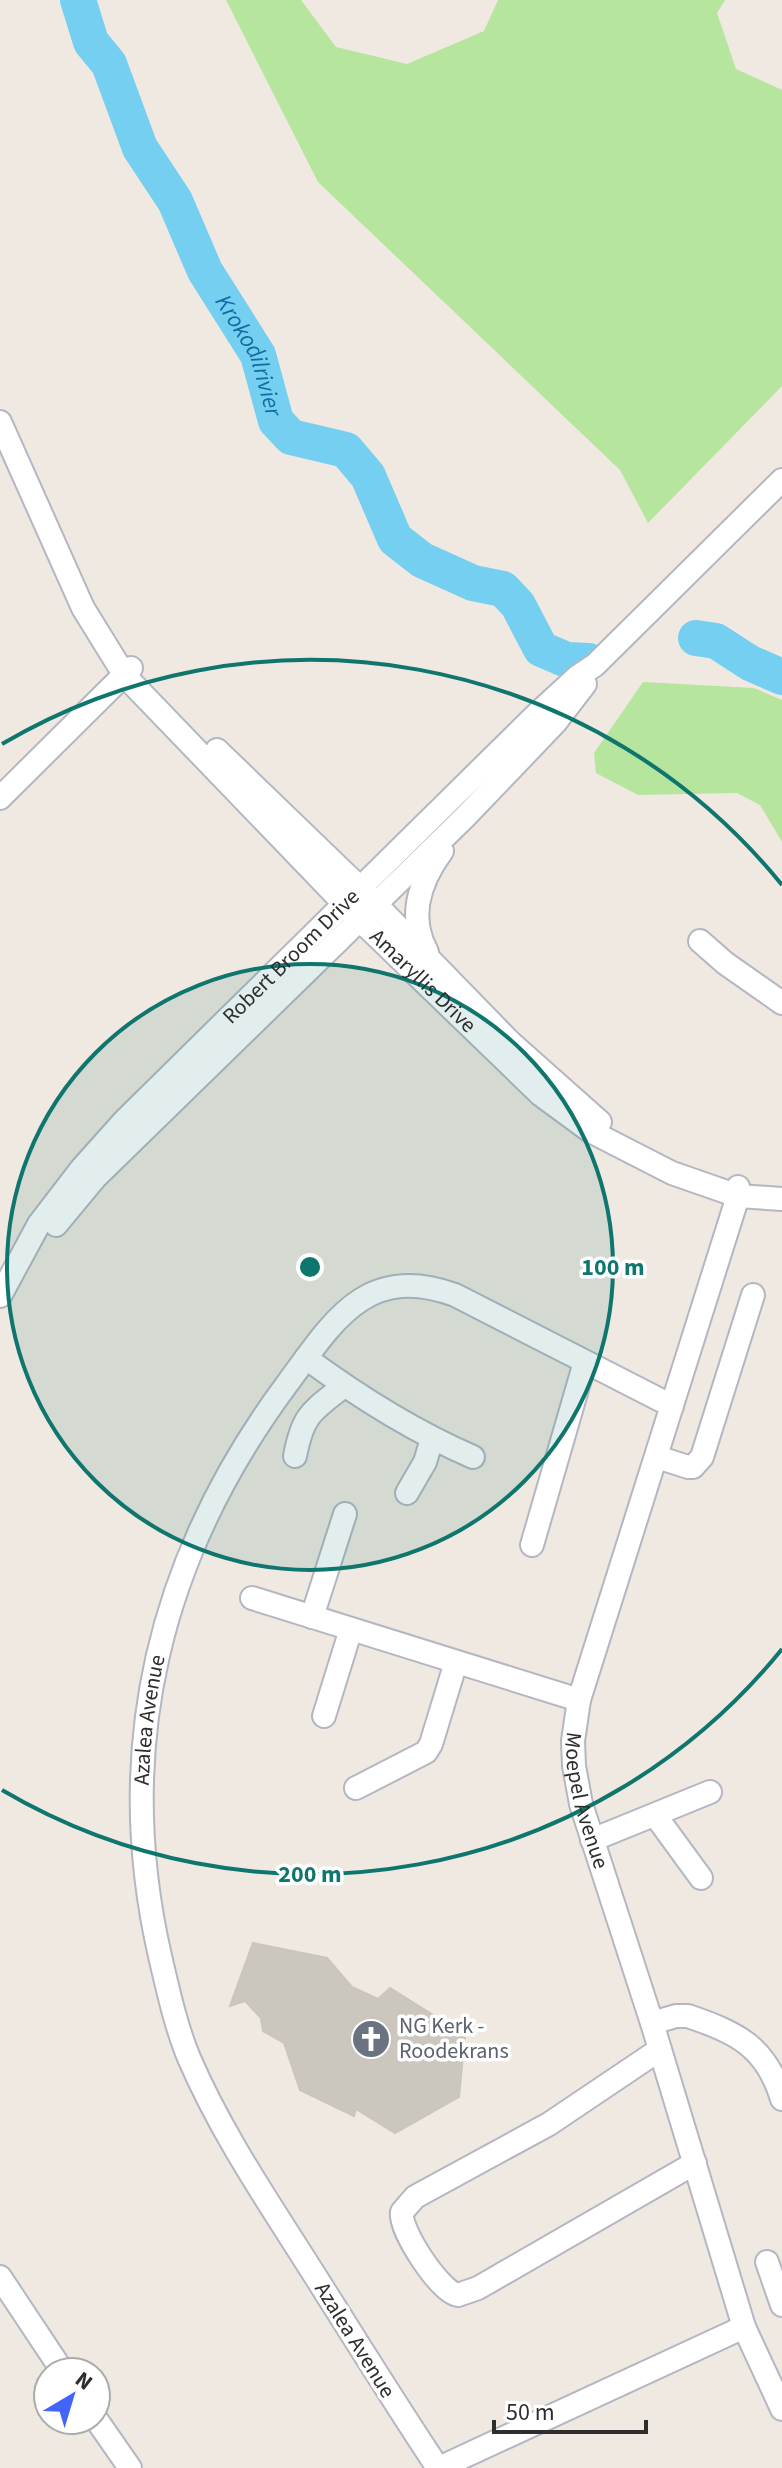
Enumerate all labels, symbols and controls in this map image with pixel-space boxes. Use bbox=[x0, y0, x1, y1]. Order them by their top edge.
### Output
water label: Krokodilrivier bbox=[207, 288, 292, 422]
street label: Robert Broom Drive bbox=[215, 881, 367, 1031]
street label: Amaryllis Drive bbox=[362, 922, 484, 1040]
text: 100 m bbox=[581, 1250, 645, 1285]
centre of rings bbox=[296, 1253, 324, 1281]
street label: Azalea Avenue bbox=[126, 1652, 174, 1786]
street label: Moepel Avenue bbox=[556, 1730, 617, 1873]
text: 200 m bbox=[278, 1857, 342, 1892]
place label: NG Kerk - Roodekrans bbox=[399, 2010, 509, 2067]
church icon: NG Kerk - Roodekrans bbox=[350, 2018, 392, 2060]
street label: Azalea Avenue bbox=[307, 2276, 403, 2404]
north arrow bbox=[32, 2356, 112, 2436]
text: N bbox=[68, 2364, 99, 2398]
scale bar bbox=[494, 2384, 646, 2434]
text: 50 m bbox=[506, 2395, 555, 2430]

